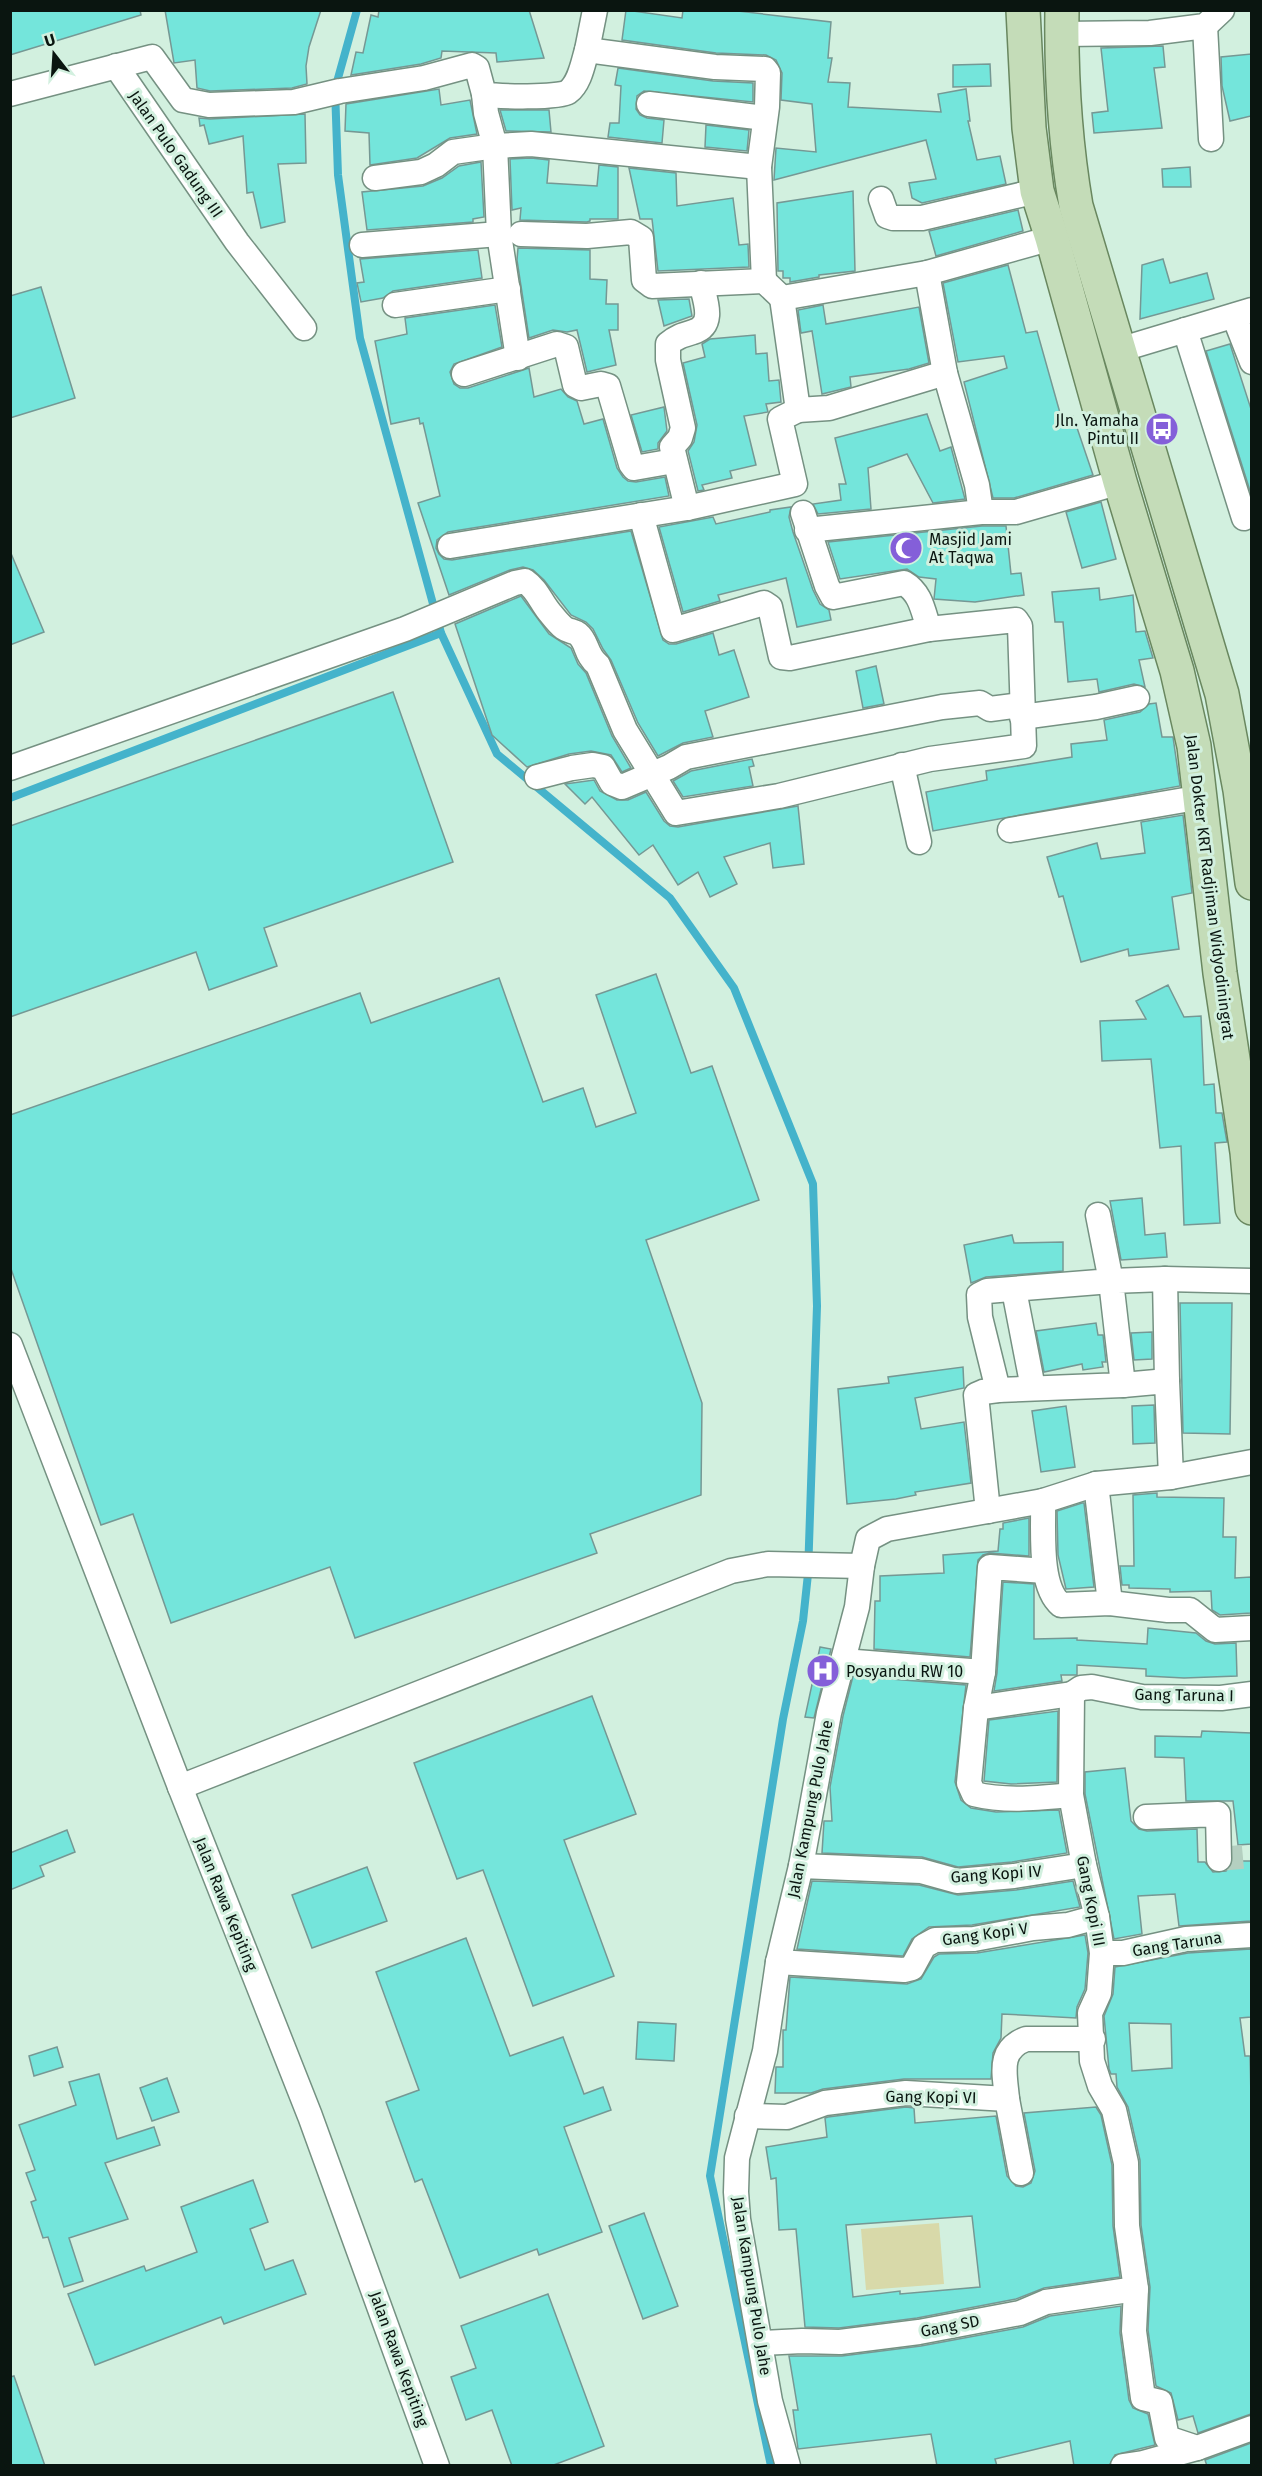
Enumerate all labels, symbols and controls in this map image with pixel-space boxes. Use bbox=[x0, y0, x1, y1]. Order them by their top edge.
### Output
north arrow bbox=[24, 24, 84, 84]
text: U bbox=[42, 30, 58, 51]
street label: Jalan Pulo Gadung III bbox=[125, 87, 227, 221]
place label: Jln. Yamaha Pintu II bbox=[1055, 411, 1139, 448]
bus stop icon: Jln. Yamaha Pintu II bbox=[1144, 411, 1180, 447]
mosque icon: Masjid Jami At Taqwa bbox=[888, 530, 924, 566]
place label: Masjid Jami At Taqwa bbox=[929, 530, 1012, 567]
street label: Jalan Dokter KRT Radjiman Widyodiningrat bbox=[1182, 733, 1238, 1041]
hospital icon: Posyandu RW 10 bbox=[805, 1653, 841, 1689]
place label: Posyandu RW 10 bbox=[846, 1662, 963, 1681]
street label: Gang Taruna I bbox=[1134, 1685, 1234, 1705]
street label: Jalan Kampung Pulo Jahe bbox=[783, 1718, 837, 1900]
street label: Jalan Rawa Kepiting bbox=[190, 1834, 262, 1974]
street label: Gang Kopi III bbox=[1073, 1854, 1109, 1948]
street label: Gang Kopi IV bbox=[950, 1861, 1042, 1887]
street label: Gang Kopi V bbox=[941, 1919, 1029, 1949]
street label: Gang Taruna bbox=[1131, 1928, 1223, 1960]
street label: Gang Kopi VI bbox=[885, 2087, 977, 2107]
street label: Jalan Kampung Pulo Jahe bbox=[728, 2195, 776, 2377]
street label: Jalan Rawa Kepiting bbox=[366, 2289, 433, 2430]
street label: Gang SD bbox=[919, 2311, 981, 2341]

